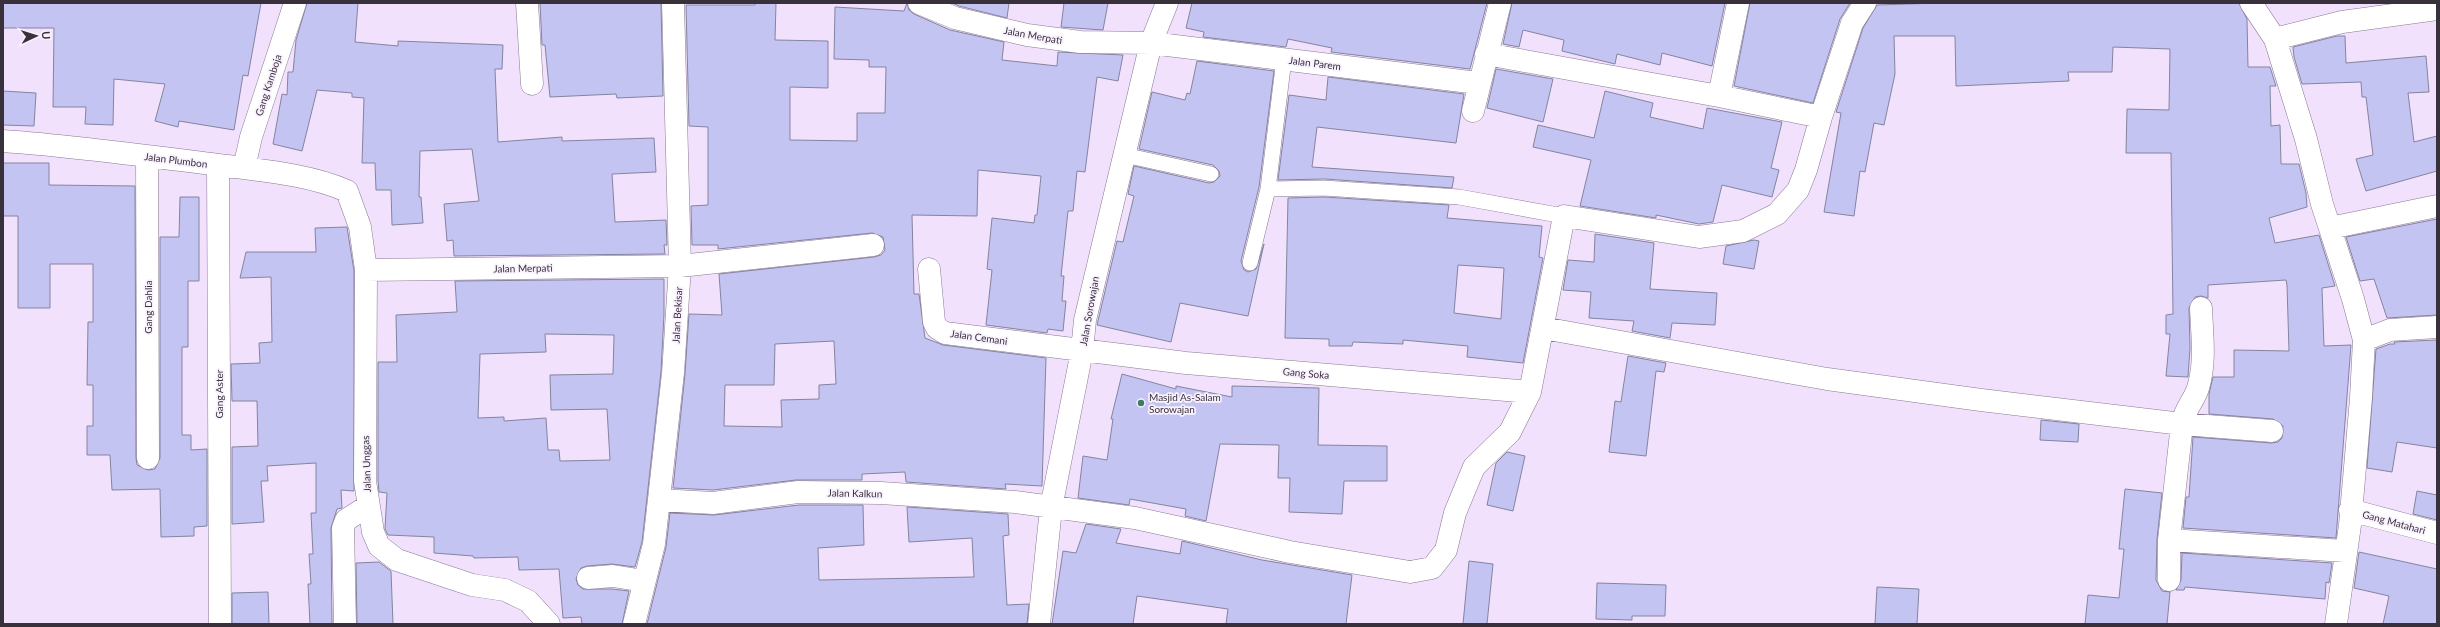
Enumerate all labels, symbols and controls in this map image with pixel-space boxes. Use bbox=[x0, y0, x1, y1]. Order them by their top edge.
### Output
north arrow bbox=[16, 16, 56, 56]
street label: Jalan Merpati bbox=[1003, 24, 1063, 46]
text: U bbox=[40, 31, 53, 40]
street label: Gang Kamboja bbox=[252, 53, 284, 117]
street label: Jalan Parem bbox=[1288, 54, 1342, 72]
street label: Jalan Plumbon bbox=[144, 150, 208, 170]
street label: Jalan Merpati bbox=[493, 261, 553, 275]
street label: Jalan Sorowajan bbox=[1077, 275, 1101, 347]
street label: Gang Dahlia bbox=[142, 280, 154, 334]
street label: Jalan Bekisar bbox=[670, 286, 684, 344]
street label: Jalan Cemani bbox=[950, 327, 1008, 347]
street label: Gang Soka bbox=[1282, 365, 1330, 381]
street label: Gang Aster bbox=[213, 369, 225, 418]
place label: Masjid As-Salam Sorowajan bbox=[1149, 391, 1221, 415]
marker: Masjid As-Salam Sorowajan bbox=[1136, 398, 1146, 408]
street label: Jalan Unggas bbox=[359, 435, 373, 493]
street label: Jalan Kalkun bbox=[828, 487, 882, 499]
street label: Gang Matahari bbox=[2361, 508, 2427, 536]

